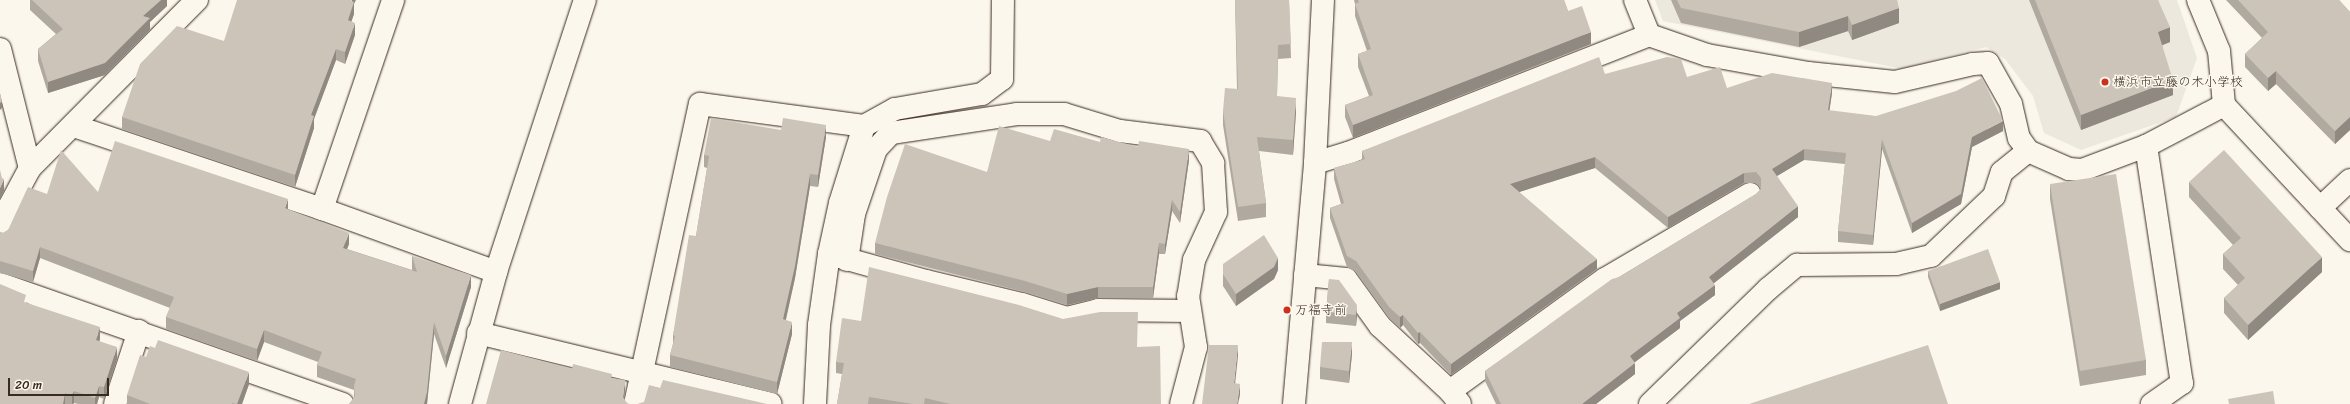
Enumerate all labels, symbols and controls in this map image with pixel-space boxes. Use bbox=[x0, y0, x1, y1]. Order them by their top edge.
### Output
place label: 横浜市立藤の木小学校 bbox=[2113, 74, 2243, 90]
marker: 横浜市立藤の木小学校 bbox=[2100, 77, 2110, 87]
place label: 万福寺前 bbox=[1295, 302, 1347, 318]
marker: 万福寺前 bbox=[1282, 305, 1292, 315]
scale bar bbox=[10, 370, 111, 396]
text: 20 m bbox=[15, 374, 42, 396]

